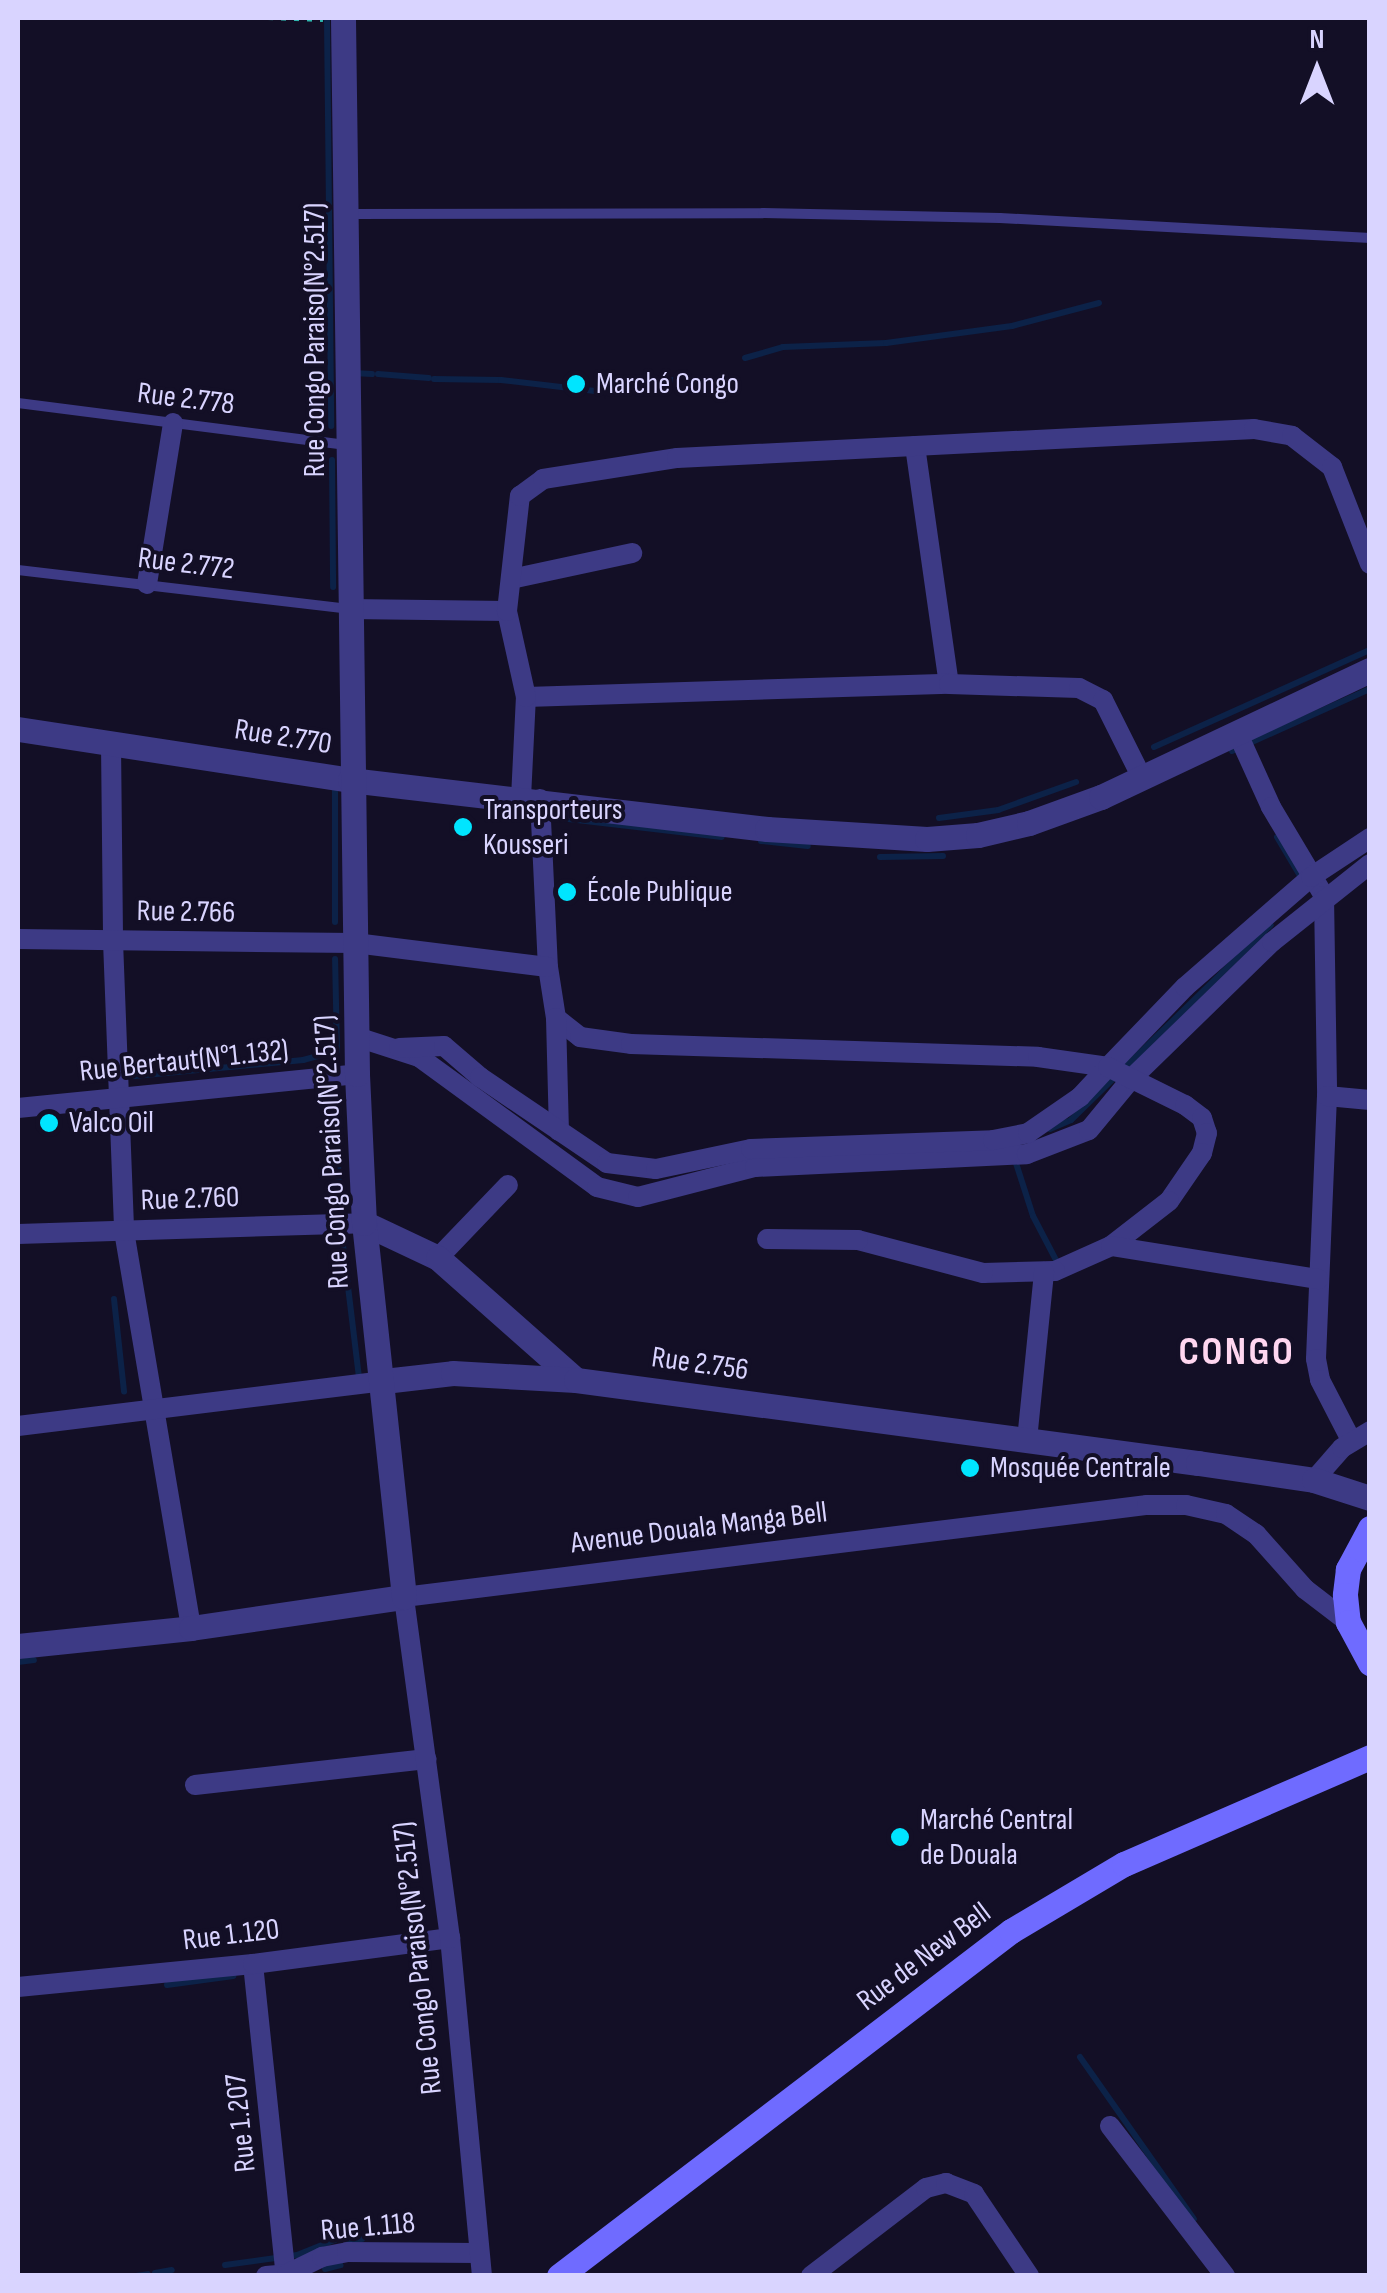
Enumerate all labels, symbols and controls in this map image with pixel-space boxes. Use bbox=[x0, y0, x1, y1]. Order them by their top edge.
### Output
north arrow bbox=[1267, 20, 1367, 120]
text: N bbox=[1310, 23, 1324, 56]
street label: Rue Congo Paraiso(N°2.517) bbox=[297, 203, 333, 477]
place label: Marché Congo bbox=[596, 366, 739, 402]
marker: Marché Congo bbox=[565, 373, 587, 395]
street label: Rue 2.778 bbox=[135, 375, 237, 423]
street label: Rue 2.772 bbox=[136, 540, 236, 588]
street label: Rue 2.770 bbox=[232, 712, 334, 762]
place label: Transporteurs Kousseri bbox=[483, 792, 623, 862]
marker: Transporteurs Kousseri bbox=[452, 816, 474, 838]
place label: École Publique bbox=[587, 874, 732, 910]
marker: École Publique bbox=[556, 881, 578, 903]
street label: Rue 2.766 bbox=[136, 893, 236, 931]
street label: Rue Congo Paraiso(N°2.517) bbox=[307, 1014, 357, 1290]
street label: Rue Bertaut(N°1.132) bbox=[78, 1032, 290, 1090]
place label: Valco Oil bbox=[69, 1105, 154, 1141]
marker: Valco Oil bbox=[38, 1112, 60, 1134]
street label: Rue 2.760 bbox=[140, 1179, 240, 1219]
district label: CONGO bbox=[1179, 1328, 1295, 1376]
street label: Rue 2.756 bbox=[649, 1339, 751, 1389]
place label: Mosquée Centrale bbox=[990, 1450, 1171, 1486]
marker: Mosquée Centrale bbox=[959, 1457, 981, 1479]
street label: Avenue Douala Manga Bell bbox=[569, 1494, 829, 1562]
place label: Marché Central de Douala bbox=[920, 1802, 1073, 1872]
street label: Rue Congo Paraiso(N°2.517) bbox=[386, 1820, 450, 2096]
marker: Marché Central de Douala bbox=[889, 1826, 911, 1848]
street label: Rue de New Bell bbox=[850, 1895, 998, 2019]
street label: Rue 1.120 bbox=[181, 1911, 281, 1959]
street label: Rue 1.207 bbox=[218, 2072, 264, 2174]
street label: Rue 1.118 bbox=[319, 2205, 417, 2249]

